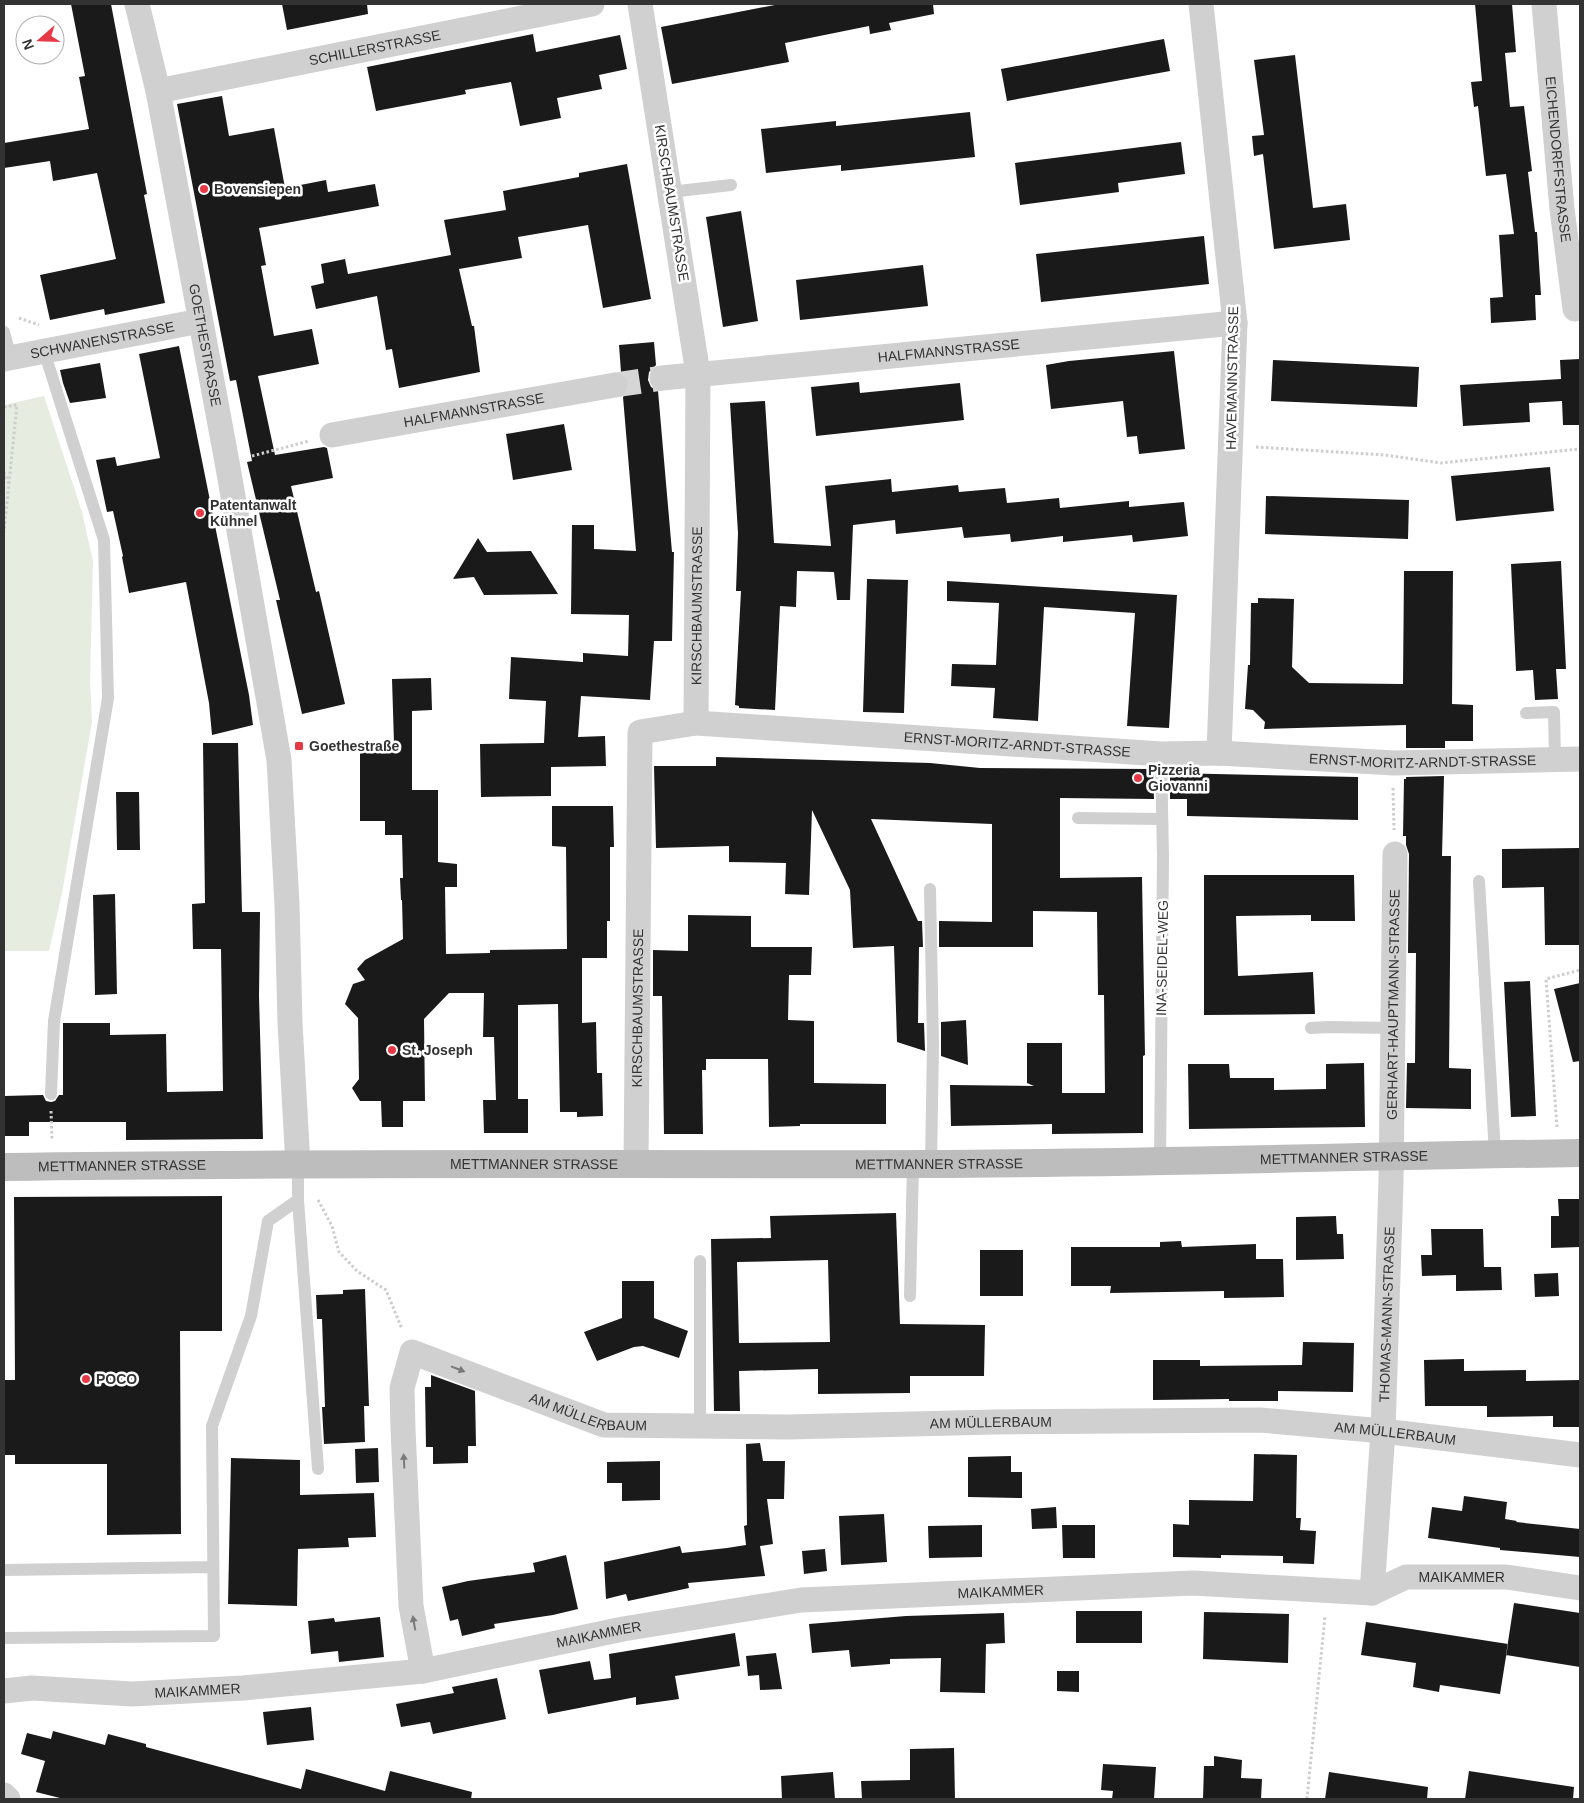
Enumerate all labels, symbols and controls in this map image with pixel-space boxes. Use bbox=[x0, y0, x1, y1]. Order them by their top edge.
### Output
north arrow bbox=[15, 15, 65, 65]
street label: SCHILLERSTRASSE bbox=[307, 27, 442, 69]
text: N bbox=[19, 37, 37, 52]
street label: EICHENDORFFSTRASSE bbox=[1542, 76, 1574, 243]
street label: KIRSCHBAUMSTRASSE bbox=[652, 123, 692, 283]
place label: Bovensiepen bbox=[214, 181, 301, 197]
marker: Bovensiepen bbox=[198, 183, 210, 195]
street label: GOETHESTRASSE bbox=[186, 282, 225, 408]
street label: HAVEMANNSTRASSE bbox=[1223, 306, 1241, 450]
street label: SCHWANENSTRASSE bbox=[29, 318, 176, 362]
street label: HALFMANNSTRASSE bbox=[877, 336, 1020, 365]
street label: HALFMANNSTRASSE bbox=[402, 390, 545, 430]
place label: Patentanwalt Kühnel bbox=[210, 497, 297, 529]
marker: Patentanwalt Kühnel bbox=[194, 507, 206, 519]
street label: KIRSCHBAUMSTRASSE bbox=[688, 526, 705, 685]
street label: ERNST-MORITZ-ARNDT-STRASSE bbox=[903, 729, 1131, 760]
place label: Goethestraße bbox=[309, 738, 399, 754]
marker: Goethestraße bbox=[293, 740, 305, 752]
street label: ERNST-MORITZ-ARNDT-STRASSE bbox=[1309, 750, 1536, 771]
place label: Pizzeria Giovanni bbox=[1148, 762, 1208, 794]
marker: Pizzeria Giovanni bbox=[1132, 772, 1144, 784]
street label: GERHART-HAUPTMANN-STRASSE bbox=[1384, 889, 1403, 1120]
street label: INA-SEIDEL-WEG bbox=[1153, 900, 1171, 1016]
street label: KIRSCHBAUMSTRASSE bbox=[629, 929, 646, 1087]
place label: St. Joseph bbox=[402, 1042, 473, 1058]
marker: St. Joseph bbox=[386, 1044, 398, 1056]
street label: METTMANNER STRASSE bbox=[1260, 1148, 1428, 1167]
street label: METTMANNER STRASSE bbox=[855, 1155, 1023, 1172]
street label: METTMANNER STRASSE bbox=[450, 1156, 618, 1172]
street label: METTMANNER STRASSE bbox=[38, 1157, 206, 1174]
street label: THOMAS-MANN-STRASSE bbox=[1376, 1226, 1398, 1403]
one-way arrow bbox=[451, 1366, 465, 1374]
place label: POCO bbox=[96, 1371, 137, 1387]
marker: POCO bbox=[80, 1373, 92, 1385]
street label: AM MÜLLERBAUM bbox=[527, 1389, 647, 1433]
street label: AM MÜLLERBAUM bbox=[930, 1413, 1052, 1432]
street label: AM MÜLLERBAUM bbox=[1334, 1419, 1457, 1448]
one-way arrow bbox=[400, 1452, 408, 1468]
street label: MAIKAMMER bbox=[1419, 1569, 1505, 1585]
street label: MAIKAMMER bbox=[957, 1581, 1044, 1601]
one-way arrow bbox=[410, 1614, 418, 1630]
street label: MAIKAMMER bbox=[555, 1618, 643, 1651]
street label: MAIKAMMER bbox=[154, 1680, 241, 1701]

